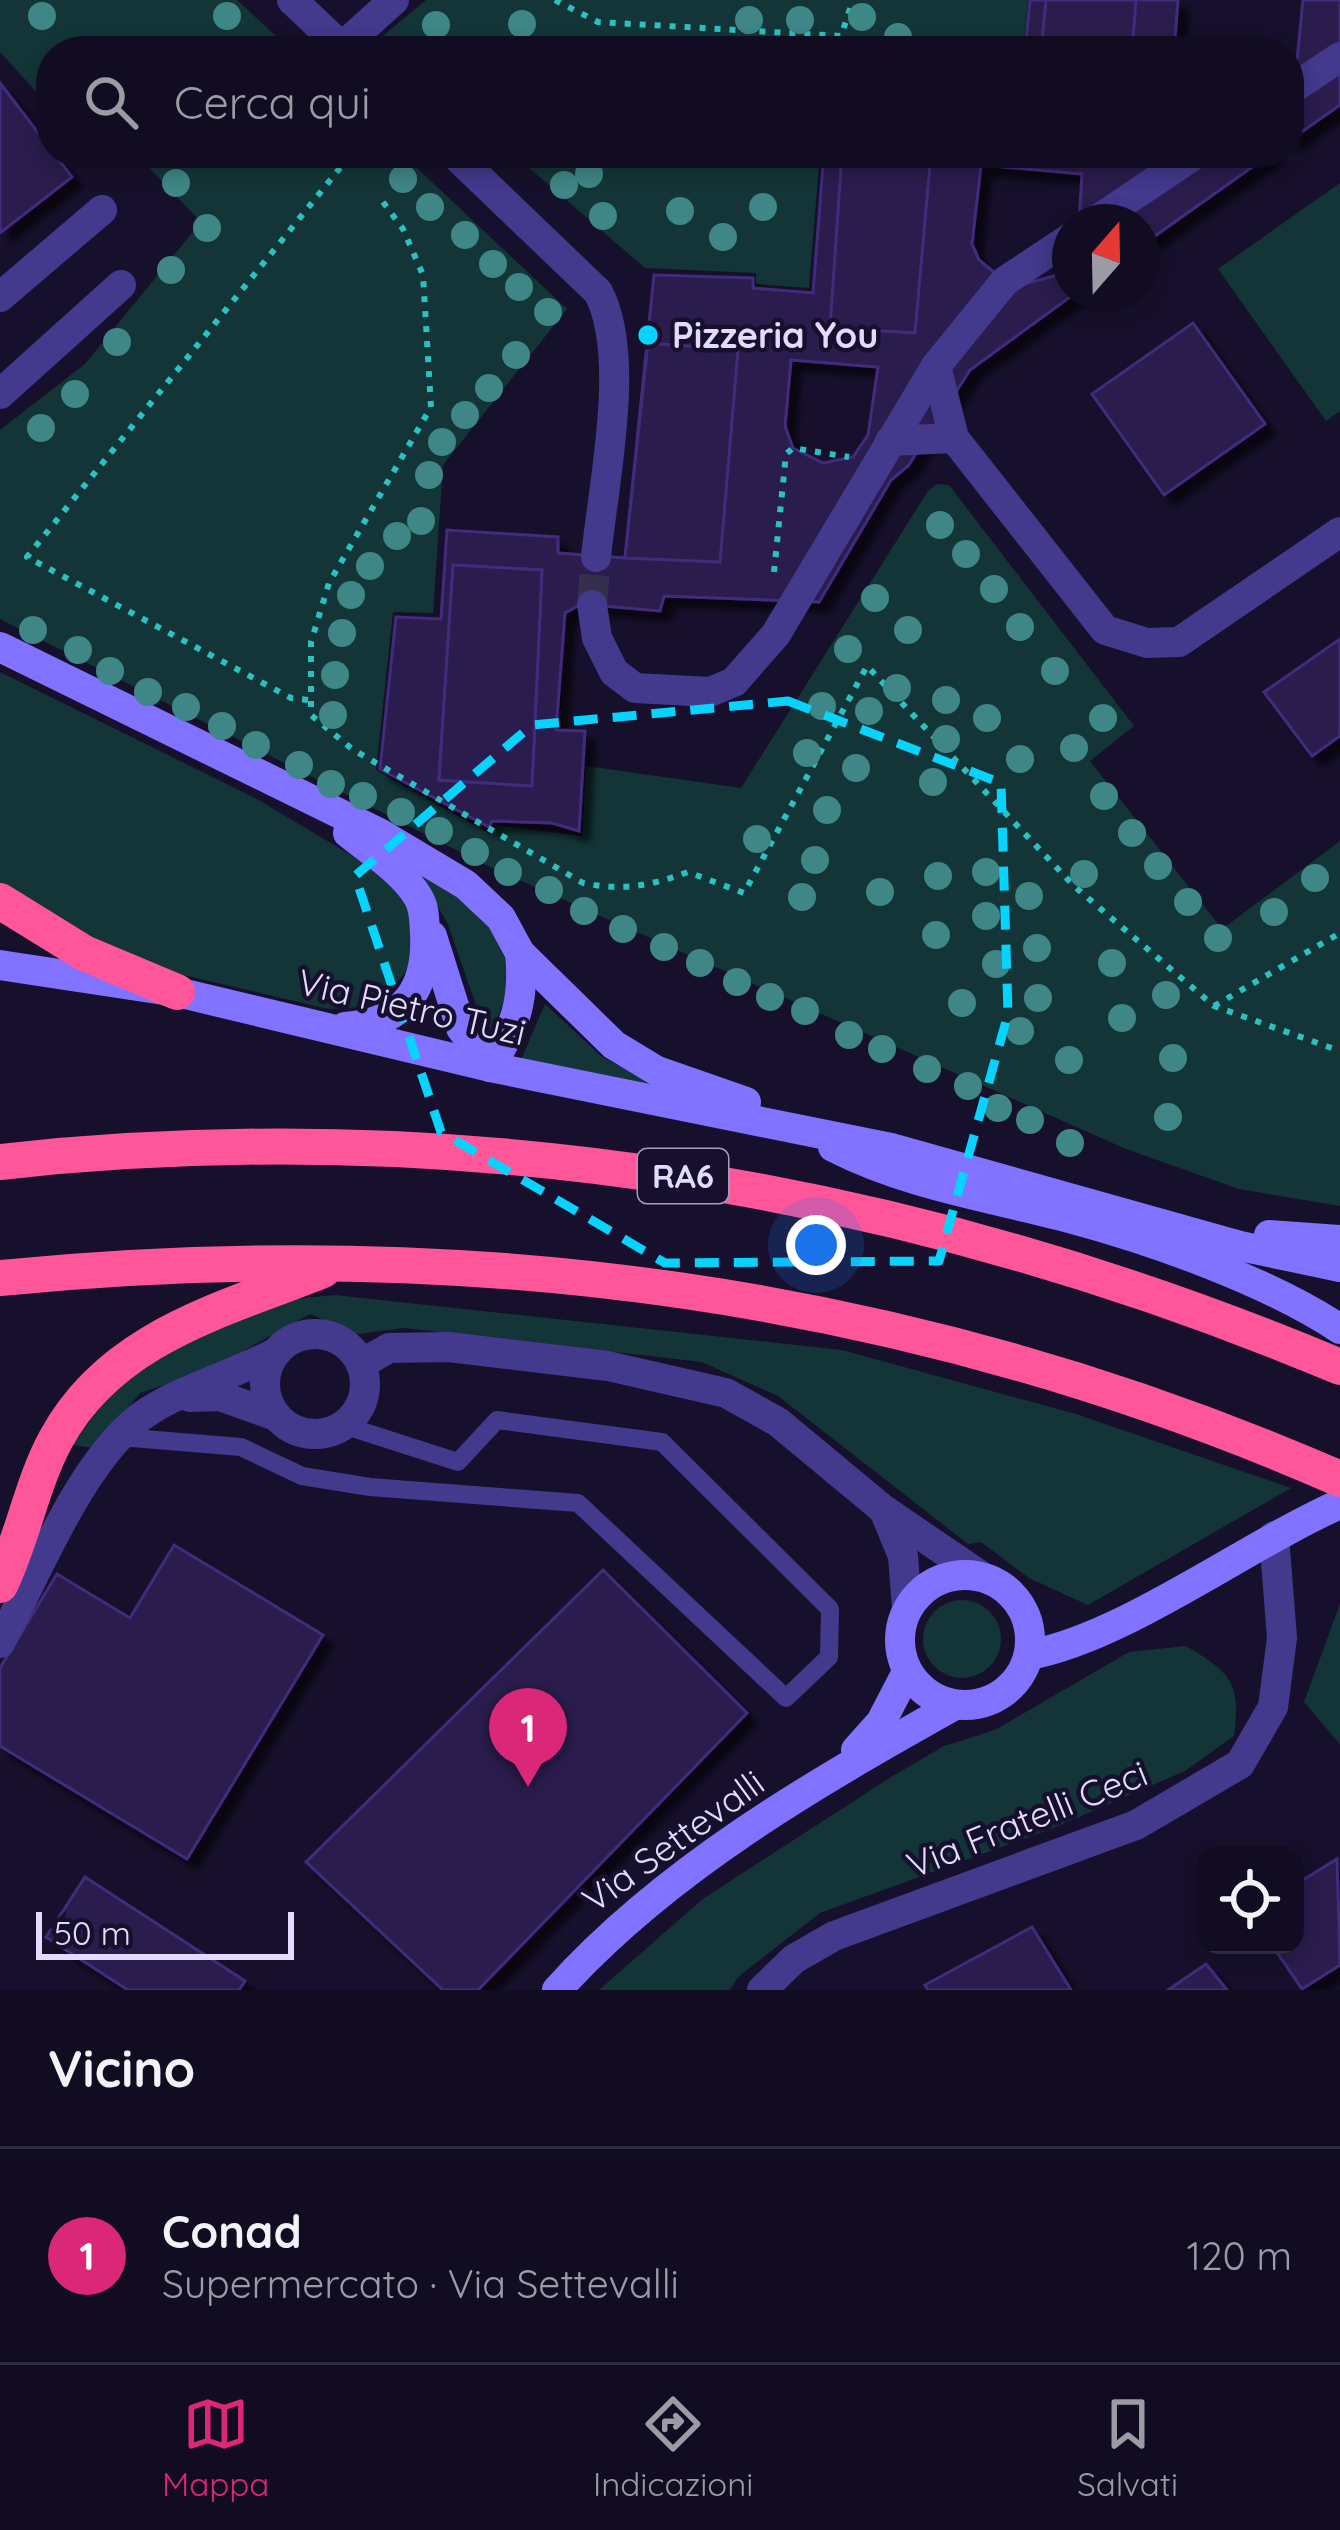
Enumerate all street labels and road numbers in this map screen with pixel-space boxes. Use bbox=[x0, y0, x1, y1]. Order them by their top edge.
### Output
street label: Via Pietro Tuzi bbox=[294, 958, 530, 1055]
road number: RA6 bbox=[638, 1149, 728, 1203]
street label: Via Fratelli Ceci bbox=[900, 1750, 1154, 1887]
street label: Via Settevalli bbox=[573, 1760, 772, 1921]

